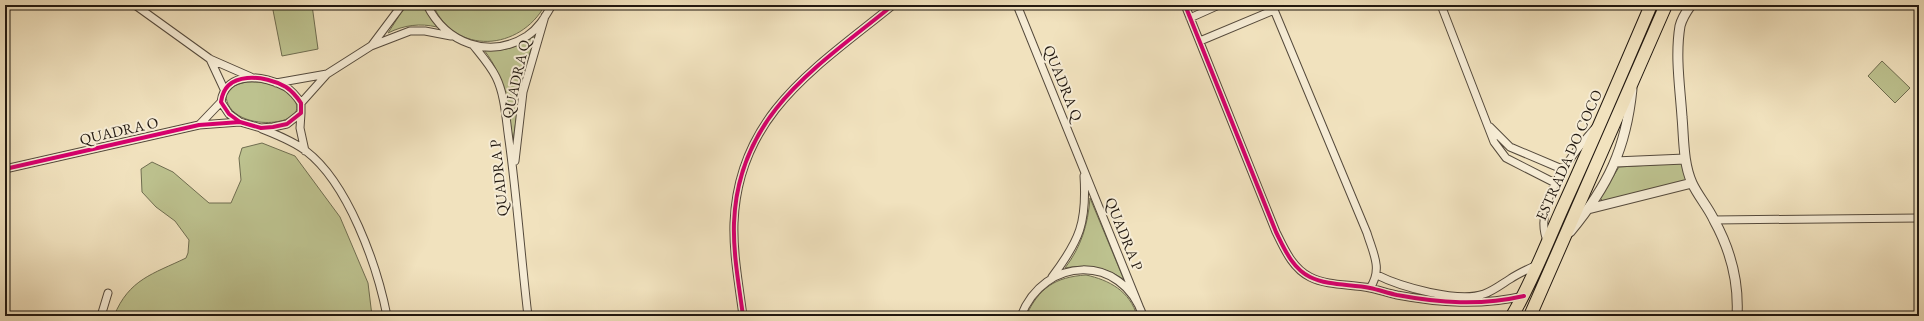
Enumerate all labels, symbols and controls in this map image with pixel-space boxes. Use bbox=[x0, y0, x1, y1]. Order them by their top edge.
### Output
street label: QUADRA Q bbox=[497, 35, 534, 120]
street label: QUADRA Q bbox=[1040, 42, 1088, 126]
street label: ESTRADA DO COCO bbox=[1531, 86, 1606, 223]
street label: QUADRA O bbox=[78, 112, 160, 149]
street label: QUADRA P bbox=[485, 139, 512, 217]
street label: QUADRA P bbox=[1101, 194, 1148, 273]

